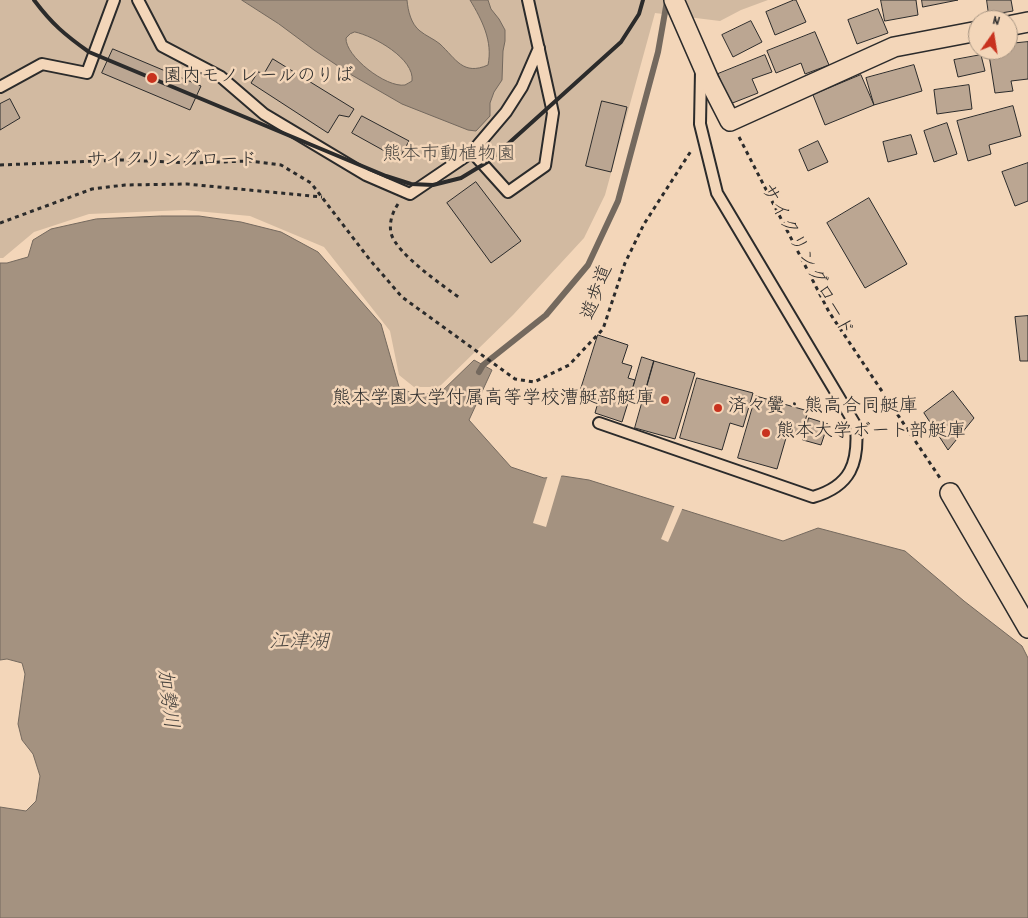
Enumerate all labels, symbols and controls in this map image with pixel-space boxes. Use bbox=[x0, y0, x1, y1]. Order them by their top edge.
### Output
north arrow bbox=[968, 10, 1018, 60]
text: N bbox=[991, 11, 1002, 32]
place label: 園内モノレールのりば bbox=[163, 67, 354, 89]
marker: 園内モノレールのりば bbox=[145, 71, 159, 85]
park label: 熊本市動植物園 bbox=[383, 145, 515, 167]
street label: サイクリングロード bbox=[87, 151, 257, 173]
street label: サイクリングロード bbox=[754, 181, 856, 341]
street label: 遊歩道 bbox=[579, 262, 619, 324]
place label: 熊本学園大学付属高等学校漕艇部艇庫 bbox=[332, 389, 655, 411]
marker: 熊本学園大学付属高等学校漕艇部艇庫 bbox=[659, 394, 671, 406]
place label: 済々黌・熊高合同艇庫 bbox=[728, 397, 918, 419]
marker: 済々黌・熊高合同艇庫 bbox=[712, 402, 724, 414]
place label: 熊本大学ボート部艇庫 bbox=[776, 422, 966, 444]
marker: 熊本大学ボート部艇庫 bbox=[760, 427, 772, 439]
water label: 江津湖 bbox=[269, 632, 329, 656]
water label: 加勢川 bbox=[149, 668, 181, 730]

